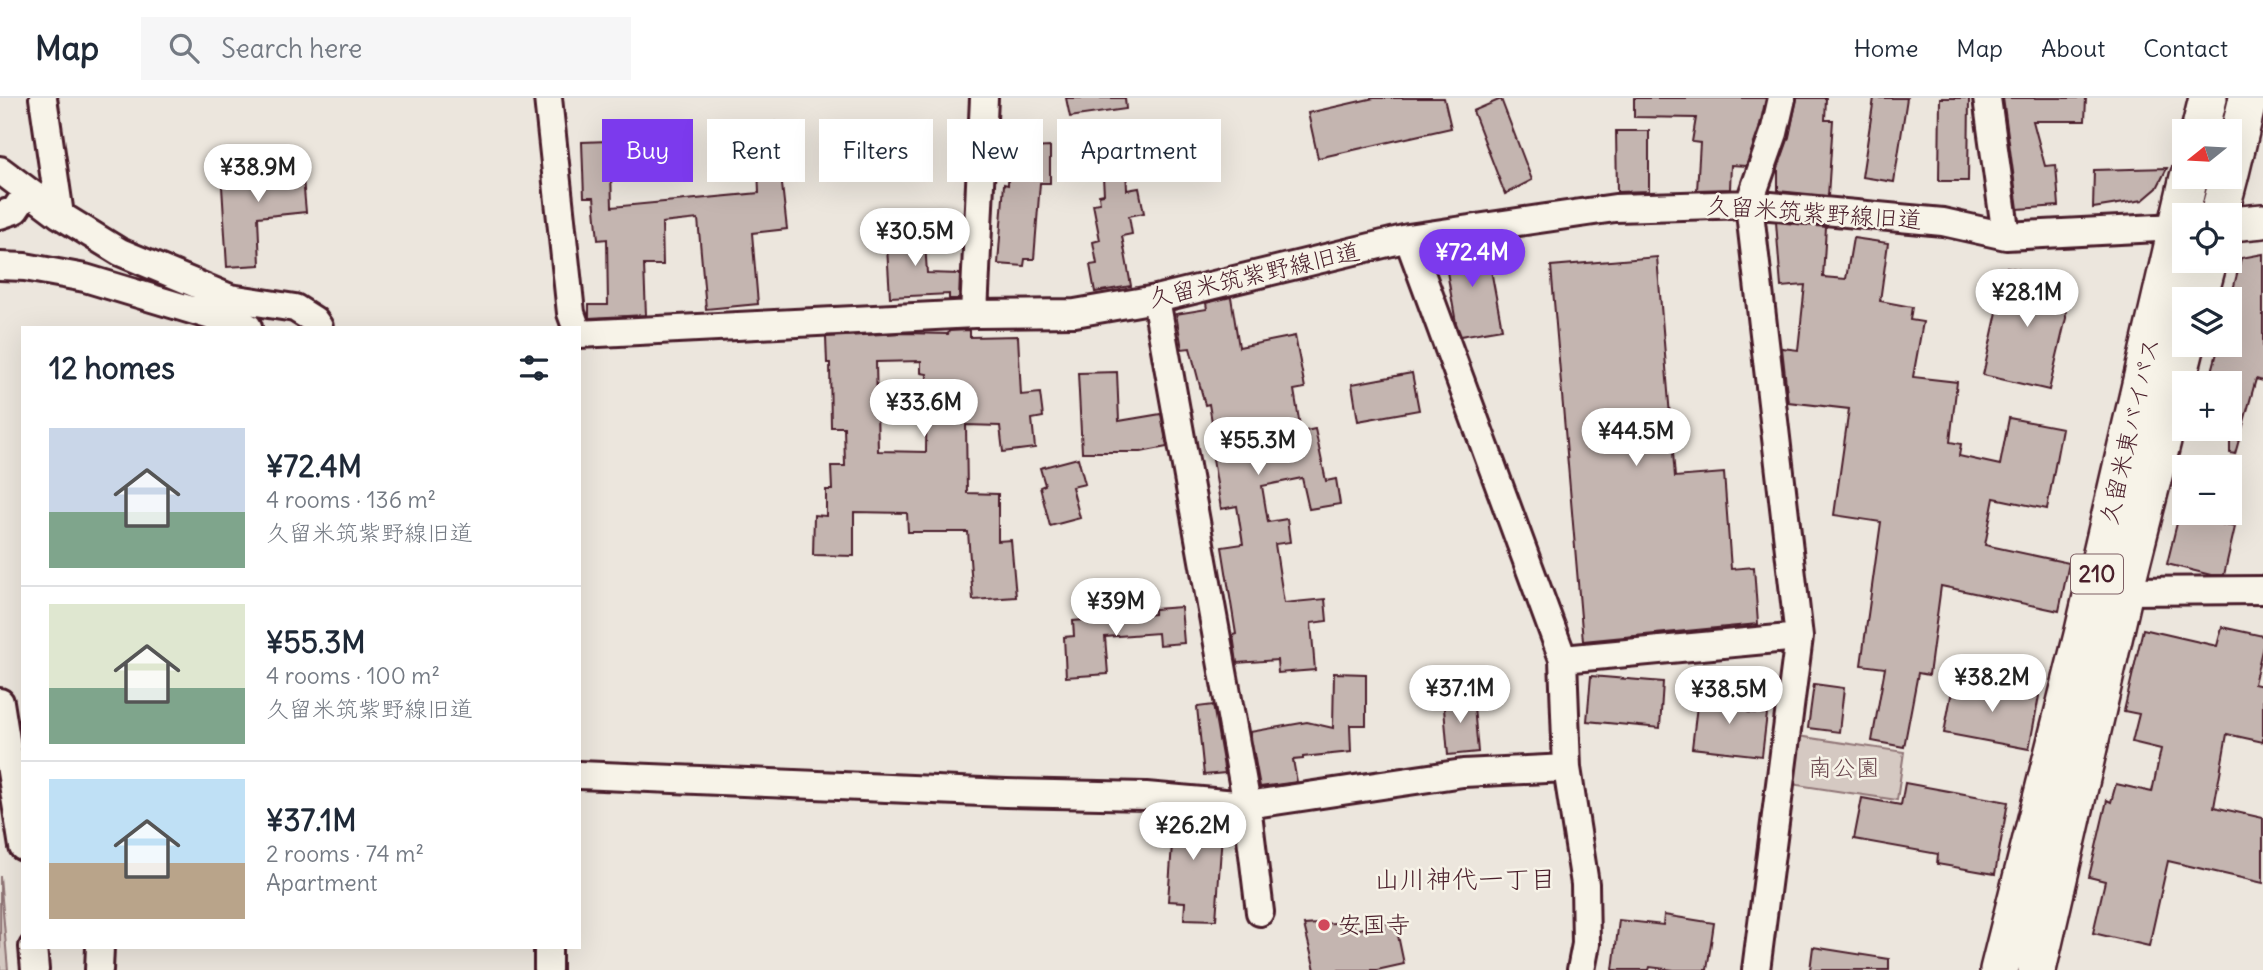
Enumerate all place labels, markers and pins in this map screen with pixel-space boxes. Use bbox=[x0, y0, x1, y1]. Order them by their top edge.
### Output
pin: ¥38.9M bbox=[201, 144, 315, 204]
pin: ¥30.5M bbox=[858, 208, 972, 268]
pin: ¥72.4M bbox=[1415, 230, 1529, 289]
pin: ¥28.1M bbox=[1970, 270, 2084, 329]
pin: ¥33.6M bbox=[867, 380, 981, 439]
pin: ¥44.5M bbox=[1579, 408, 1693, 468]
pin: ¥55.3M bbox=[1201, 418, 1315, 477]
pin: ¥39M bbox=[1075, 578, 1157, 638]
pin: ¥38.2M bbox=[1935, 654, 2049, 714]
pin: ¥37.1M bbox=[1403, 666, 1517, 725]
pin: ¥38.5M bbox=[1672, 666, 1786, 726]
pin: ¥26.2M bbox=[1136, 802, 1250, 862]
place label: 安国寺 bbox=[1338, 909, 1410, 939]
marker: 安国寺 bbox=[1316, 917, 1332, 933]

